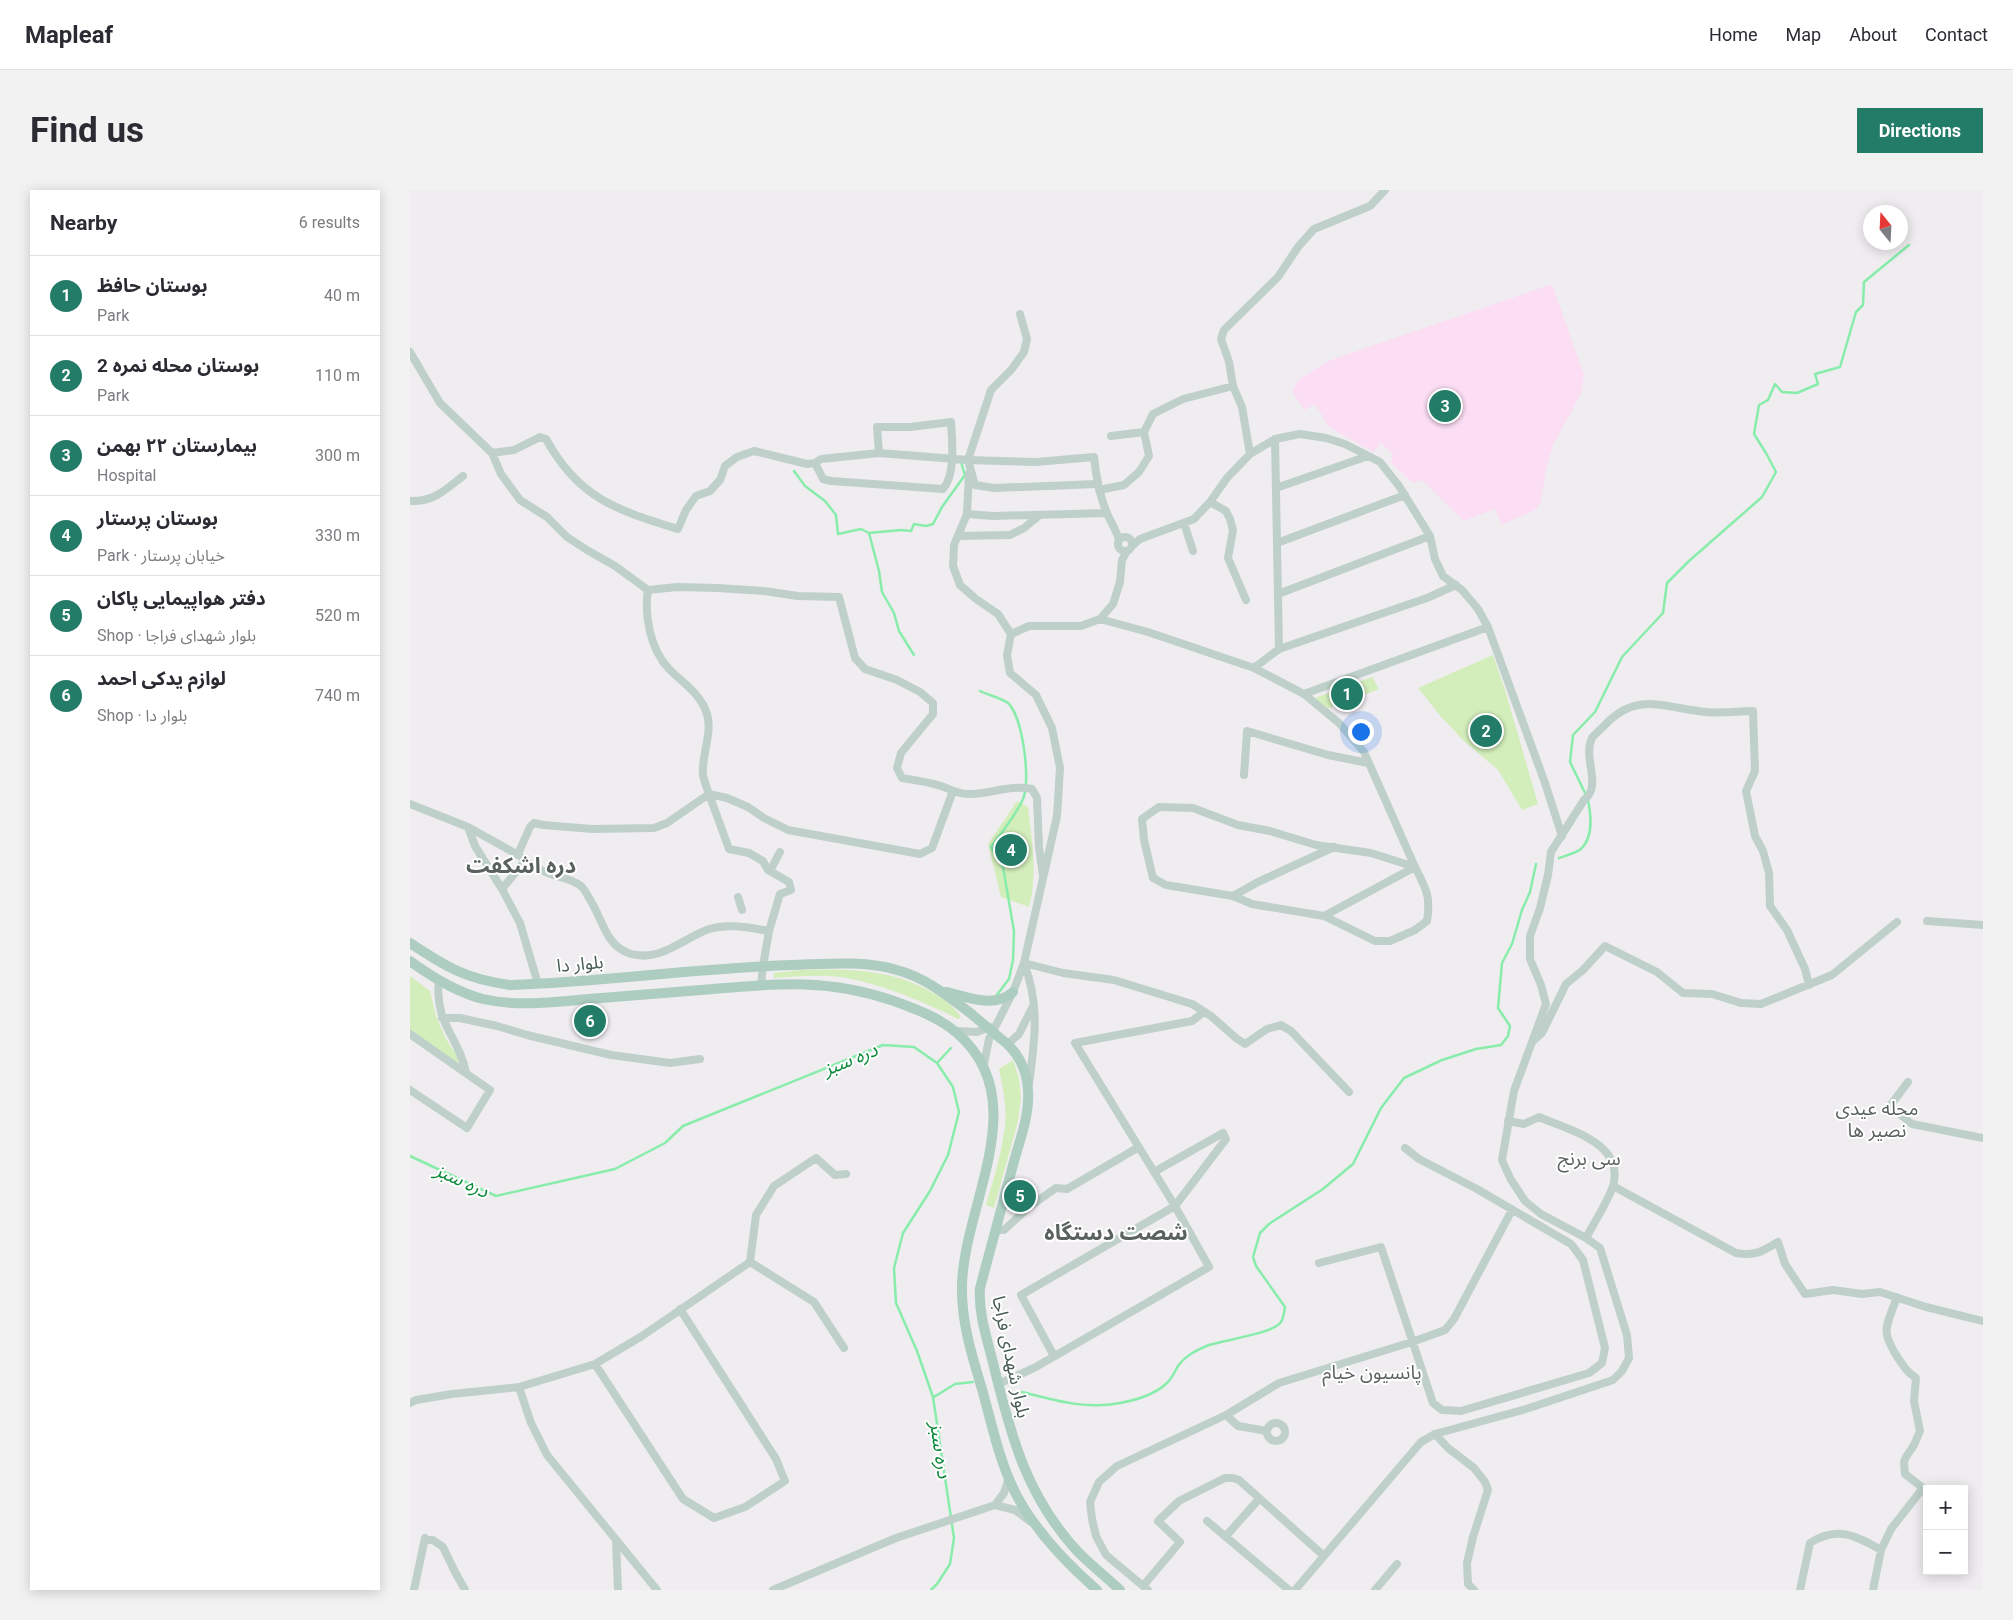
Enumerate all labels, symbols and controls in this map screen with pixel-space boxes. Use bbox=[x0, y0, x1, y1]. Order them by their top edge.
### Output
text: Mapleaf bbox=[25, 21, 113, 49]
text: Home bbox=[1709, 24, 1758, 45]
text: Map bbox=[1786, 24, 1821, 45]
text: About bbox=[1849, 24, 1897, 45]
text: Contact bbox=[1925, 24, 1988, 45]
button: Directions bbox=[1857, 108, 1983, 153]
text: Find us bbox=[30, 110, 144, 151]
north arrow bbox=[1863, 205, 1908, 250]
text: Nearby bbox=[50, 211, 117, 235]
text: 6 results bbox=[299, 213, 360, 232]
text: بوستان حافظ bbox=[97, 274, 208, 297]
text: 1 bbox=[61, 286, 71, 305]
text: 40 m bbox=[324, 286, 360, 305]
text: Park bbox=[97, 306, 129, 325]
text: بوستان محله نمره 2 bbox=[97, 354, 259, 377]
text: 2 bbox=[61, 366, 71, 385]
text: 110 m bbox=[315, 366, 360, 385]
text: Park bbox=[97, 386, 129, 405]
pin: 3 bbox=[1429, 387, 1461, 425]
text: بیمارستان ۲۲ بهمن bbox=[97, 434, 257, 457]
text: 3 bbox=[61, 446, 71, 465]
text: 300 m bbox=[315, 446, 360, 465]
text: Hospital bbox=[97, 466, 157, 485]
text: بوستان پرستار bbox=[97, 507, 218, 530]
text: 4 bbox=[61, 526, 71, 545]
text: 330 m bbox=[315, 526, 360, 545]
text: Park · خیابان پرستار bbox=[97, 546, 225, 565]
text: دفتر هواپیمایی پاکان bbox=[97, 587, 266, 610]
text: 5 bbox=[61, 606, 71, 625]
text: 520 m bbox=[315, 606, 360, 625]
text: Shop · بلوار شهدای فراجا bbox=[97, 626, 256, 645]
text: لوازم یدکی احمد bbox=[97, 667, 226, 690]
pin: 1 bbox=[1331, 675, 1363, 713]
text: 6 bbox=[61, 686, 71, 705]
text: 740 m bbox=[315, 686, 360, 705]
text: Shop · بلوار دا bbox=[97, 706, 187, 725]
pin: 2 bbox=[1470, 712, 1502, 750]
your location bbox=[1348, 719, 1374, 745]
pin: 4 bbox=[995, 831, 1027, 869]
district label: دره اشکفت bbox=[466, 853, 576, 879]
street label: بلوار دا bbox=[556, 951, 604, 977]
pin: 6 bbox=[574, 1002, 606, 1040]
water label: دره سبز bbox=[818, 1038, 882, 1081]
district label: محله عیدی نصیر ها bbox=[1836, 1097, 1918, 1142]
district label: سی برنج bbox=[1557, 1147, 1621, 1173]
water label: دره سبز bbox=[429, 1157, 493, 1203]
pin: 5 bbox=[1004, 1177, 1036, 1215]
district label: شصت دستگاه bbox=[1044, 1220, 1188, 1245]
street label: بلوار شهدای فراجا bbox=[987, 1294, 1035, 1420]
district label: پانسیون خیام bbox=[1322, 1361, 1422, 1387]
water label: دره سبز bbox=[925, 1418, 956, 1481]
map controls bbox=[1923, 1485, 1968, 1575]
button: + bbox=[1923, 1485, 1968, 1530]
button: − bbox=[1923, 1530, 1968, 1575]

